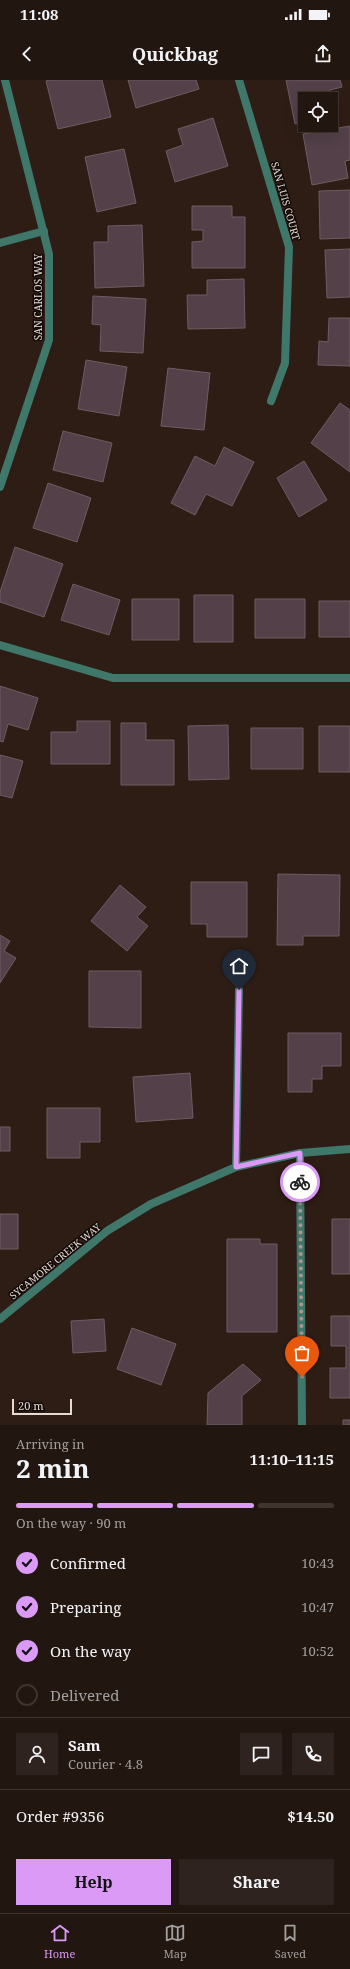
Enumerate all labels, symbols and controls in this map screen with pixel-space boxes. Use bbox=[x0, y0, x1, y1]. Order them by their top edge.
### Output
text: 11:08 bbox=[20, 4, 58, 24]
text: Quickbag bbox=[132, 42, 218, 66]
icon: back bbox=[16, 43, 38, 65]
icon: share bbox=[312, 43, 334, 65]
map controls bbox=[298, 92, 338, 132]
button: locate bbox=[298, 92, 338, 132]
street label: SAN LUIS COURT bbox=[268, 160, 304, 242]
street label: SAN CARLOS WAY bbox=[31, 253, 45, 340]
pin bbox=[222, 949, 256, 990]
icon: home bbox=[228, 955, 250, 977]
courier bbox=[280, 1162, 320, 1202]
icon: bike bbox=[289, 1171, 311, 1193]
street label: SYCAMORE CREEK WAY bbox=[6, 1219, 104, 1302]
pin bbox=[285, 1336, 319, 1377]
icon: bag bbox=[291, 1342, 313, 1364]
scale bar bbox=[12, 1397, 72, 1416]
text: 20 m bbox=[18, 1398, 44, 1413]
text: Arriving in bbox=[16, 1435, 85, 1453]
text: 11:10–11:15 bbox=[250, 1449, 334, 1469]
text: 2 min bbox=[16, 1450, 90, 1486]
text: On the way · 90 m bbox=[16, 1514, 126, 1532]
icon: check bbox=[16, 1552, 38, 1574]
text: Confirmed bbox=[50, 1553, 126, 1573]
text: 10:43 bbox=[301, 1554, 334, 1572]
icon: check bbox=[16, 1596, 38, 1618]
text: Preparing bbox=[50, 1597, 121, 1617]
text: 10:47 bbox=[301, 1598, 334, 1616]
icon: check bbox=[16, 1640, 38, 1662]
text: On the way bbox=[50, 1641, 131, 1661]
text: 10:52 bbox=[301, 1642, 334, 1660]
text: Delivered bbox=[50, 1685, 119, 1705]
button: person bbox=[16, 1733, 58, 1775]
button: chat bbox=[240, 1733, 282, 1775]
button: phone bbox=[292, 1733, 334, 1775]
text: Sam bbox=[68, 1735, 100, 1755]
text: Courier · 4.8 bbox=[68, 1755, 143, 1773]
text: Order #9356 bbox=[16, 1806, 104, 1826]
text: $14.50 bbox=[287, 1806, 334, 1826]
button: Help bbox=[16, 1859, 171, 1905]
button: Share bbox=[179, 1859, 334, 1905]
tab: Home bbox=[44, 1922, 75, 1961]
tab: Map bbox=[163, 1922, 187, 1961]
tab: Saved bbox=[275, 1922, 306, 1961]

